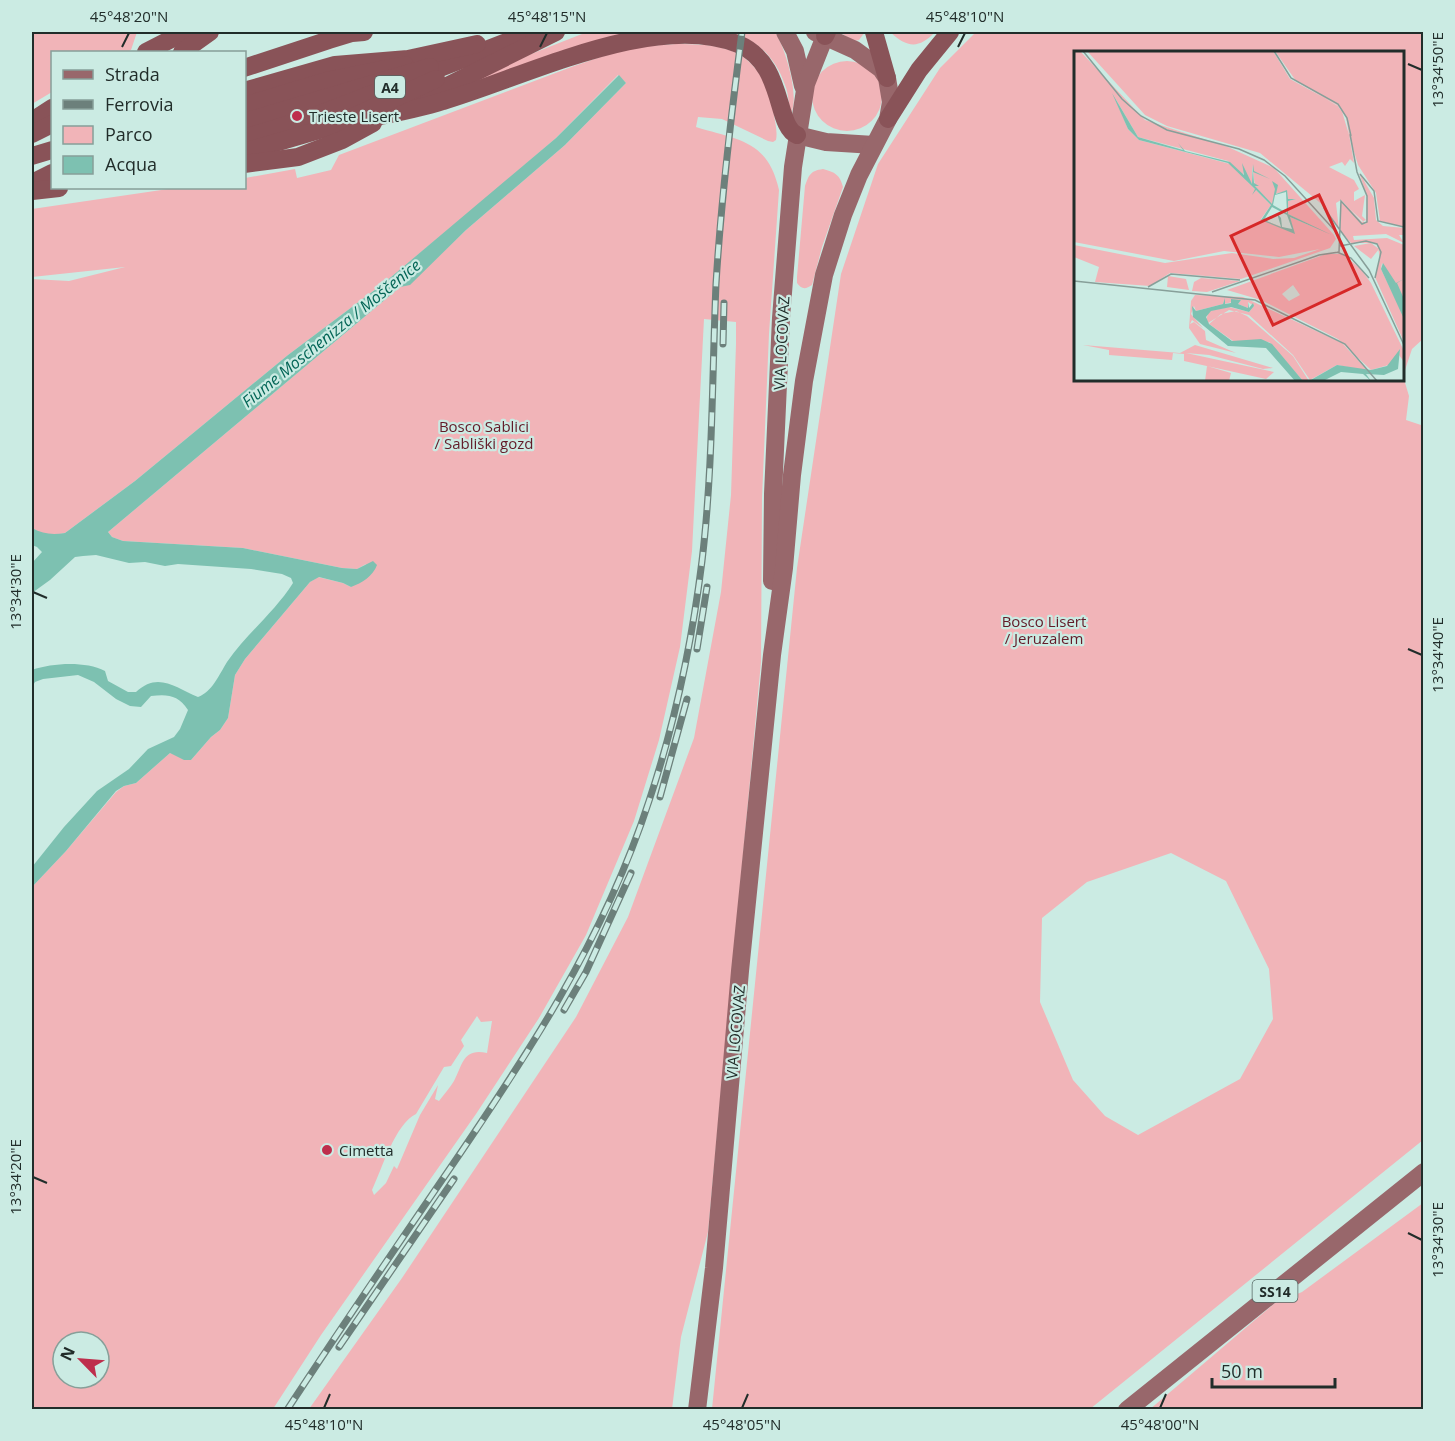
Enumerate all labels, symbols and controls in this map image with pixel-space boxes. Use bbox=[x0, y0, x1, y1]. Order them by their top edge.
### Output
text: 45°48'20"N bbox=[90, 6, 168, 26]
text: 45°48'15"N bbox=[508, 6, 586, 26]
text: 45°48'10"N bbox=[926, 6, 1004, 26]
text: 13°34'50"E bbox=[1427, 32, 1447, 108]
legend bbox=[51, 51, 246, 189]
inset map bbox=[1074, 51, 1404, 381]
text: Strada bbox=[105, 62, 160, 86]
road number: A4 bbox=[375, 76, 405, 98]
text: Ferrovia bbox=[105, 92, 173, 116]
place label: Trieste Lisert bbox=[309, 106, 399, 126]
marker: Trieste Lisert bbox=[290, 109, 304, 123]
text: Parco bbox=[105, 122, 153, 146]
text: Acqua bbox=[105, 152, 157, 176]
water label: Fiume Moschenizza / Moščenice bbox=[237, 254, 425, 412]
street label: VIA LOCOVAZ bbox=[769, 295, 793, 391]
park label: Bosco Sablici / Sabliški gozd bbox=[435, 416, 533, 453]
text: 13°34'30"E bbox=[5, 554, 25, 630]
park label: Bosco Lisert / Jeruzalem bbox=[1002, 611, 1086, 648]
text: 13°34'40"E bbox=[1427, 617, 1447, 693]
street label: VIA LOCOVAZ bbox=[721, 984, 749, 1080]
text: 13°34'20"E bbox=[5, 1139, 25, 1215]
place label: Cimetta bbox=[339, 1140, 394, 1160]
marker: Cimetta bbox=[320, 1143, 334, 1157]
text: 13°34'30"E bbox=[1427, 1202, 1447, 1278]
road number: SS14 bbox=[1252, 1280, 1298, 1302]
north arrow bbox=[51, 1330, 111, 1390]
text: N bbox=[55, 1343, 80, 1364]
scale bar bbox=[1212, 1351, 1335, 1389]
text: 50 m bbox=[1221, 1359, 1263, 1383]
text: 45°48'10"N bbox=[285, 1414, 363, 1434]
text: 45°48'05"N bbox=[703, 1414, 781, 1434]
text: 45°48'00"N bbox=[1121, 1414, 1199, 1434]

